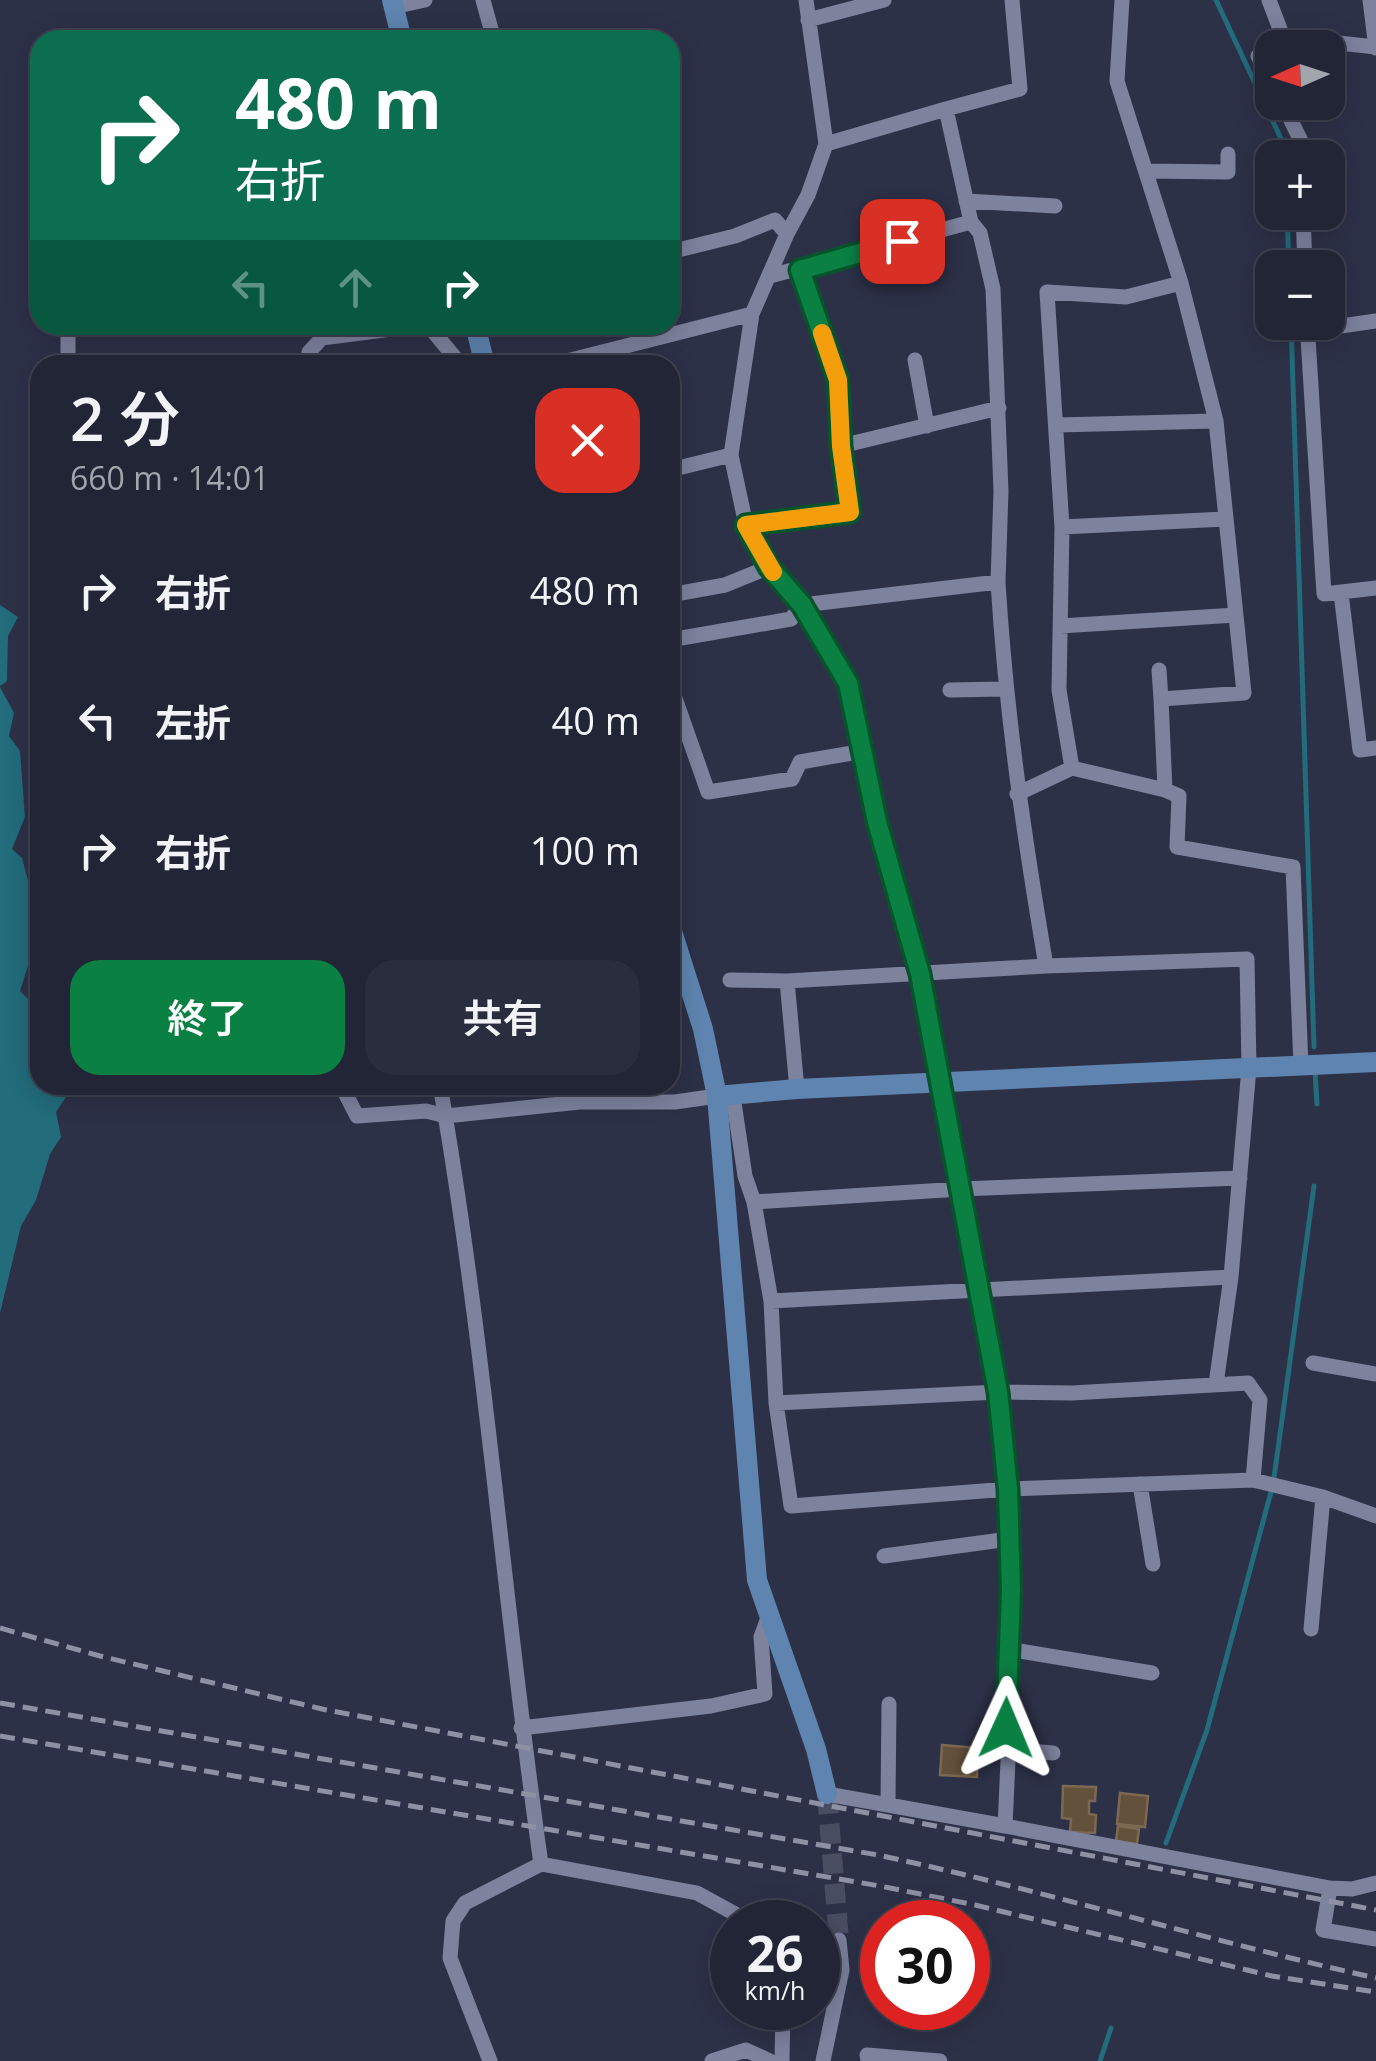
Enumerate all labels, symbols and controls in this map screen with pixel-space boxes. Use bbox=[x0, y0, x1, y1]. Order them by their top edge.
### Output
north arrow bbox=[1255, 30, 1345, 120]
map controls bbox=[1255, 30, 1345, 340]
text: 480 m bbox=[235, 54, 442, 150]
icon: right bbox=[70, 70, 200, 200]
button: + bbox=[1255, 140, 1345, 230]
text: 右折 bbox=[235, 149, 325, 210]
pin bbox=[860, 199, 945, 284]
icon: arrive bbox=[875, 214, 930, 269]
button: − bbox=[1255, 250, 1345, 340]
icon: left bbox=[223, 260, 278, 315]
icon: ahead bbox=[328, 260, 383, 315]
icon: right bbox=[433, 260, 488, 315]
text: 2 分 bbox=[70, 377, 180, 459]
button: close bbox=[535, 388, 640, 493]
text: 660 m · 14:01 bbox=[70, 456, 269, 499]
icon: right bbox=[70, 563, 125, 618]
text: 480 m bbox=[530, 564, 640, 616]
text: 右折 bbox=[155, 566, 231, 618]
icon: left bbox=[70, 693, 125, 748]
text: 40 m bbox=[551, 694, 640, 746]
text: 左折 bbox=[155, 696, 231, 748]
icon: right bbox=[70, 823, 125, 878]
text: 100 m bbox=[530, 824, 640, 876]
text: 右折 bbox=[155, 826, 231, 878]
button: 終了 bbox=[70, 960, 345, 1075]
button: 共有 bbox=[365, 960, 640, 1075]
position arrow bbox=[954, 1676, 1058, 1780]
speed limit sign: 30 bbox=[860, 1900, 990, 2030]
text: 26 bbox=[746, 1919, 804, 1987]
text: km/h bbox=[745, 1973, 805, 2007]

